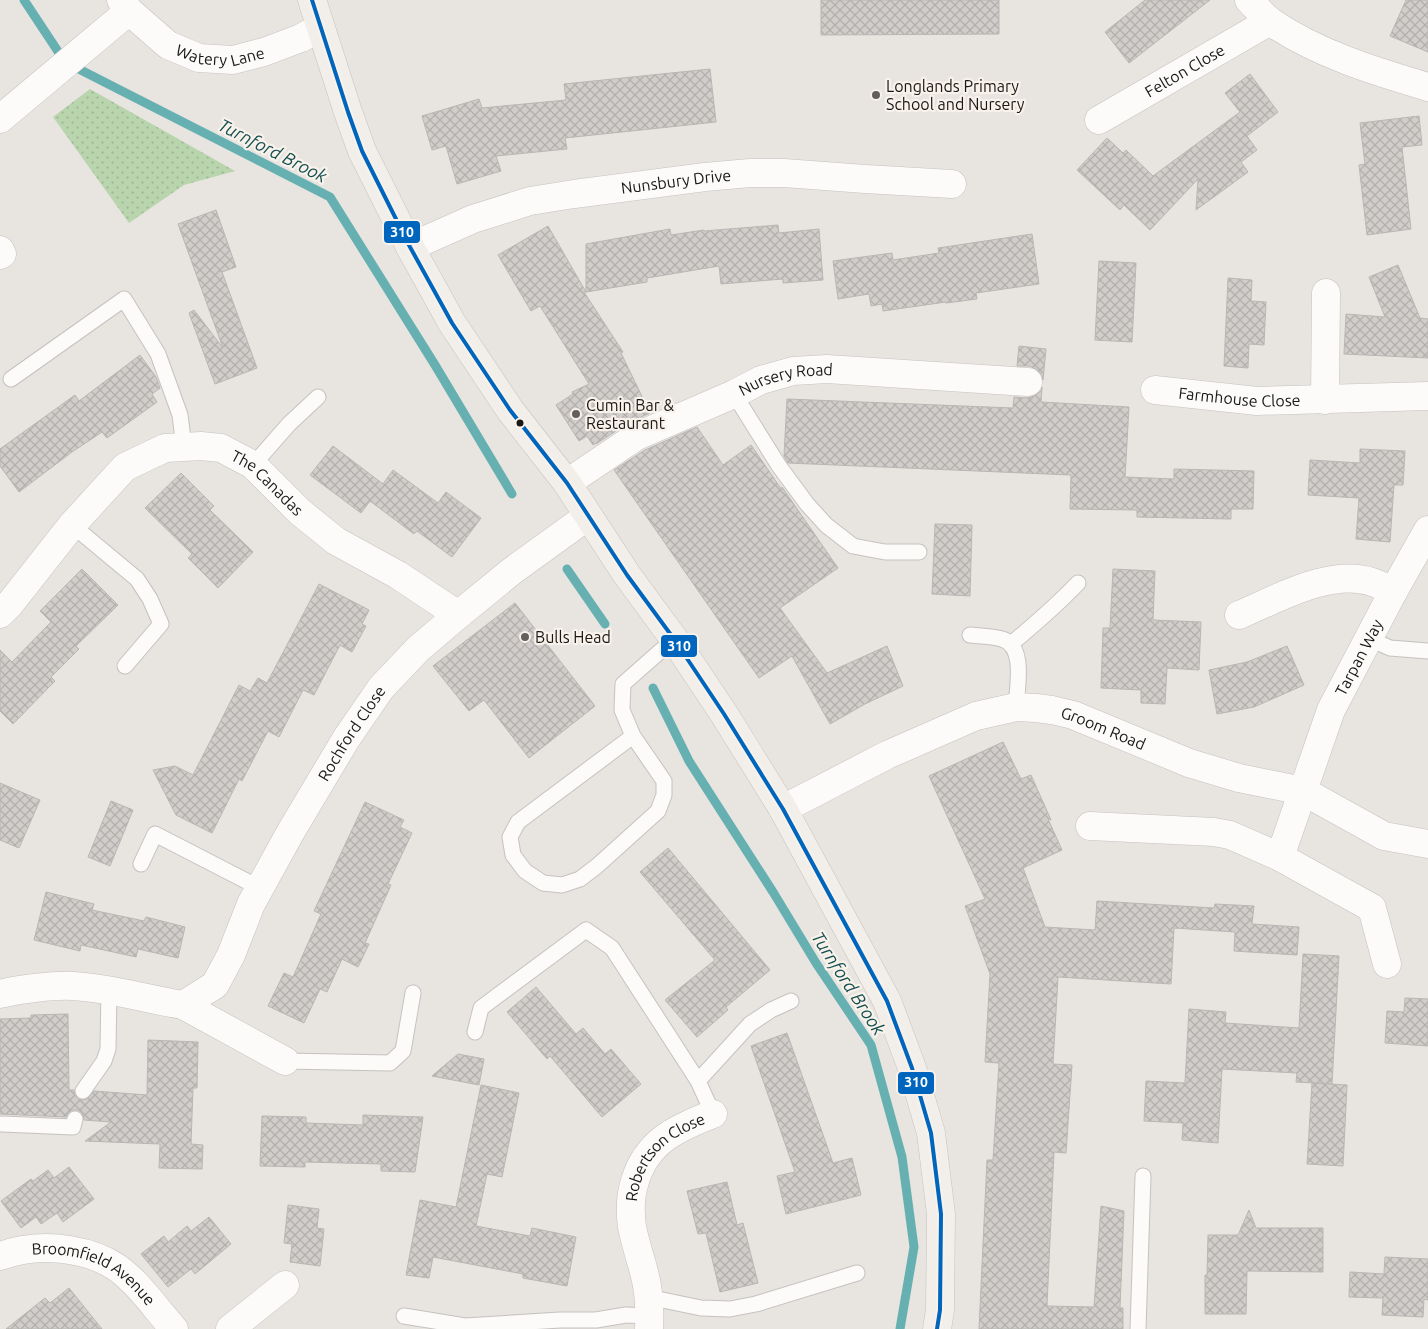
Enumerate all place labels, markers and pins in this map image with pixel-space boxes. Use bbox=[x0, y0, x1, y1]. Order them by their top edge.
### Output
place label: Longlands Primary School and Nursery bbox=[886, 77, 1025, 113]
marker: Longlands Primary School and Nursery bbox=[870, 89, 882, 101]
place label: Cumin Bar & Restaurant bbox=[586, 396, 674, 432]
marker: Cumin Bar & Restaurant bbox=[570, 408, 582, 420]
unlabelled marker bbox=[515, 418, 525, 428]
place label: Bulls Head bbox=[535, 628, 611, 646]
marker: Bulls Head bbox=[519, 631, 531, 643]

